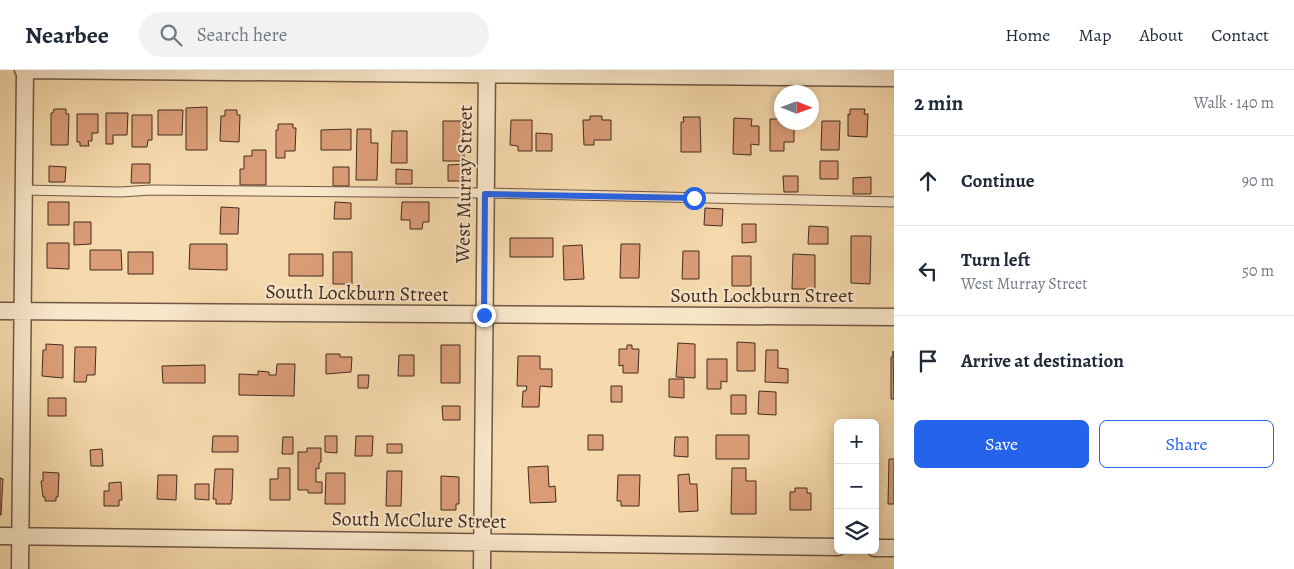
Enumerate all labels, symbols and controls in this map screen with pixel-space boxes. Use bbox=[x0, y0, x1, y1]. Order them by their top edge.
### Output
search box bbox=[139, 12, 489, 57]
text: Nearbee bbox=[25, 19, 109, 51]
icon: search bbox=[157, 21, 185, 49]
text: Search here bbox=[197, 22, 287, 48]
text: Home bbox=[1005, 23, 1050, 47]
text: Map bbox=[1078, 23, 1111, 47]
text: About bbox=[1139, 23, 1183, 47]
text: Contact bbox=[1211, 23, 1269, 47]
north arrow bbox=[774, 85, 819, 130]
text: 2 min bbox=[914, 89, 963, 117]
text: Walk · 140 m bbox=[1194, 92, 1274, 114]
street label: West Murray Street bbox=[449, 104, 479, 264]
icon: ahead bbox=[914, 167, 942, 195]
text: Continue bbox=[961, 168, 1035, 194]
text: 90 m bbox=[1242, 170, 1274, 192]
route start bbox=[683, 187, 706, 210]
text: Turn left bbox=[961, 247, 1030, 273]
icon: left bbox=[914, 257, 942, 285]
text: 50 m bbox=[1242, 260, 1274, 282]
text: West Murray Street bbox=[961, 273, 1088, 295]
street label: South Lockburn Street bbox=[265, 278, 449, 308]
street label: South Lockburn Street bbox=[670, 282, 854, 309]
route end bbox=[473, 304, 496, 327]
icon: arrive bbox=[914, 347, 942, 375]
text: Arrive at destination bbox=[961, 348, 1124, 374]
map controls bbox=[834, 419, 879, 554]
button: + bbox=[834, 419, 879, 464]
button: Save bbox=[914, 420, 1089, 468]
button: Share bbox=[1099, 420, 1274, 468]
button: − bbox=[834, 464, 879, 509]
street label: South McClure Street bbox=[331, 505, 507, 535]
button: layers bbox=[834, 509, 879, 554]

